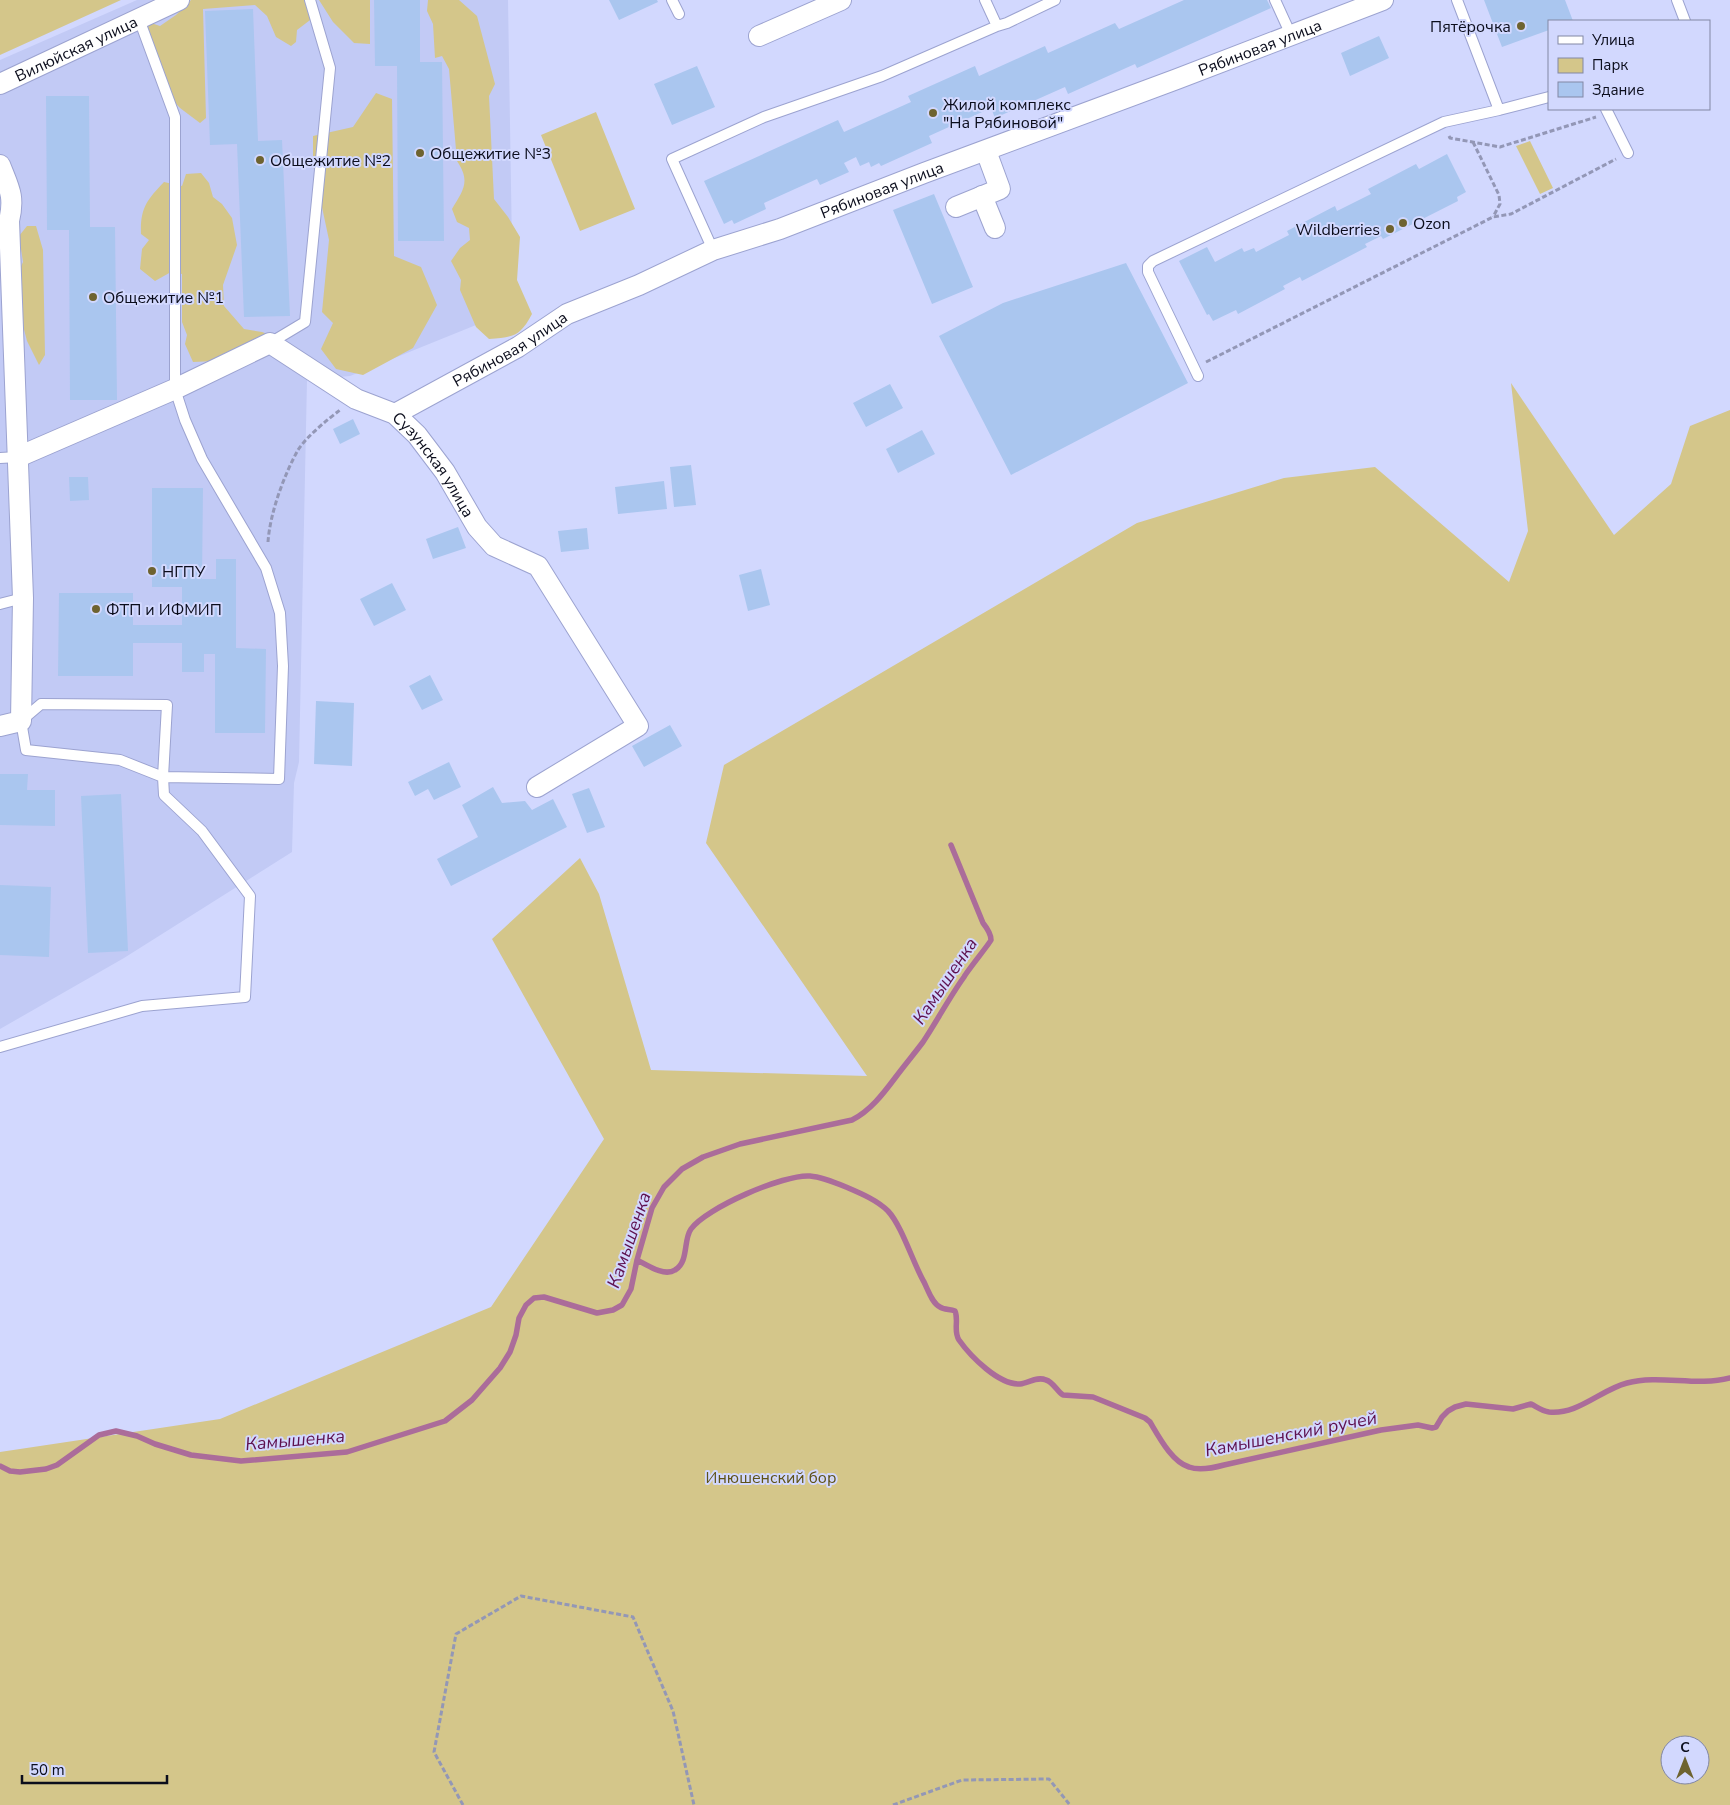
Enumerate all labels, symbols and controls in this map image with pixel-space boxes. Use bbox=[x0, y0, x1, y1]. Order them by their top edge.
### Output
street label: Вилюйская улица bbox=[12, 11, 141, 87]
street label: Рябиновая улица bbox=[1195, 15, 1325, 82]
place label: Пятёрочка bbox=[1430, 16, 1511, 38]
marker: Пятёрочка bbox=[1515, 20, 1527, 32]
legend bbox=[1548, 20, 1710, 110]
text: Улица bbox=[1591, 30, 1635, 50]
text: Парк bbox=[1592, 55, 1628, 75]
text: Здание bbox=[1592, 80, 1644, 100]
place label: Жилой комплекс "На Рябиновой" bbox=[943, 94, 1071, 134]
marker: Жилой комплекс "На Рябиновой" bbox=[927, 107, 939, 119]
place label: Общежитие №3 bbox=[430, 143, 551, 165]
marker: Общежитие №3 bbox=[414, 147, 426, 159]
place label: Общежитие №2 bbox=[270, 150, 391, 172]
marker: Общежитие №2 bbox=[254, 154, 266, 166]
street label: Рябиновая улица bbox=[817, 157, 947, 224]
place label: Ozon bbox=[1413, 213, 1451, 235]
marker: Ozon bbox=[1397, 217, 1409, 229]
place label: Wildberries bbox=[1295, 219, 1380, 241]
marker: Wildberries bbox=[1384, 223, 1396, 235]
place label: Общежитие №1 bbox=[103, 287, 224, 309]
marker: Общежитие №1 bbox=[87, 291, 99, 303]
street label: Рябиновая улица bbox=[449, 307, 572, 393]
street label: Сузунская улица bbox=[387, 407, 479, 522]
place label: НГПУ bbox=[162, 561, 206, 583]
marker: НГПУ bbox=[146, 565, 158, 577]
place label: ФТП и ИФМИП bbox=[106, 599, 222, 621]
marker: ФТП и ИФМИП bbox=[90, 603, 102, 615]
water label: Камышенка bbox=[907, 933, 983, 1029]
water label: Камышенка bbox=[601, 1189, 657, 1291]
water label: Камышенский ручей bbox=[1203, 1406, 1379, 1462]
water label: Камышенка bbox=[244, 1424, 346, 1456]
park label: Инюшенский бор bbox=[706, 1467, 836, 1489]
north arrow bbox=[1660, 1735, 1710, 1785]
text: С bbox=[1680, 1738, 1690, 1757]
scale bar bbox=[22, 1752, 168, 1784]
text: 50 m bbox=[30, 1760, 65, 1780]

